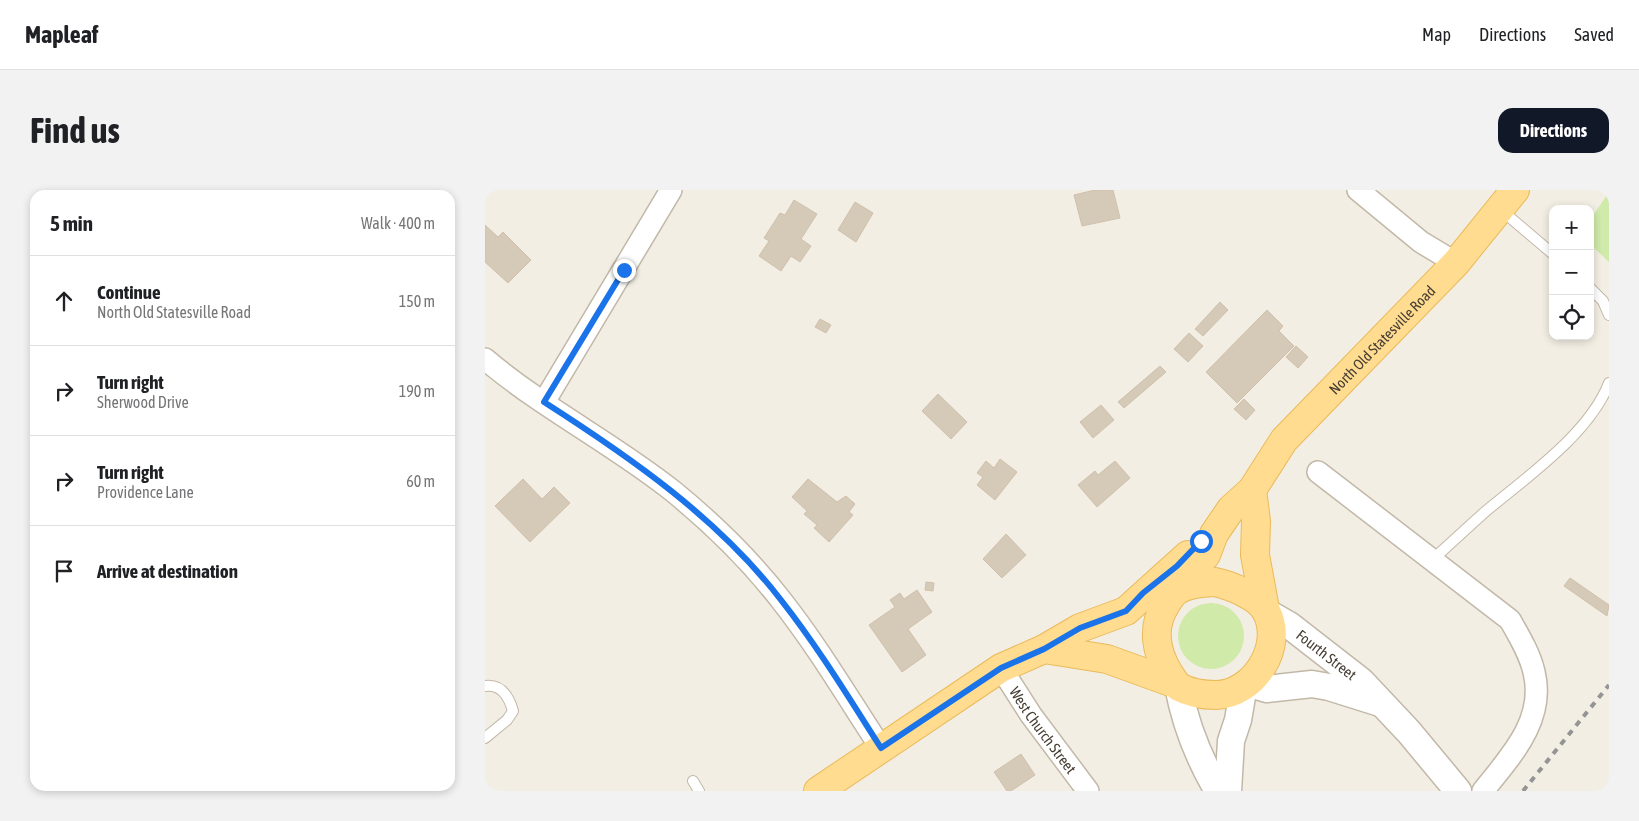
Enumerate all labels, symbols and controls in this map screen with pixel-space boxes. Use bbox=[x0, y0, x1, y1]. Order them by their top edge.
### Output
text: Mapleaf bbox=[25, 21, 98, 48]
text: Map bbox=[1422, 24, 1451, 45]
text: Directions bbox=[1479, 24, 1546, 45]
text: Saved bbox=[1574, 24, 1614, 45]
button: Directions bbox=[1498, 108, 1609, 153]
text: Find us bbox=[30, 110, 120, 150]
map controls bbox=[1549, 205, 1594, 340]
button: + bbox=[1549, 205, 1594, 250]
text: 5 min bbox=[50, 211, 93, 235]
text: Walk · 400 m bbox=[361, 214, 435, 232]
button: − bbox=[1549, 250, 1594, 295]
route end bbox=[613, 259, 636, 282]
text: Continue bbox=[97, 281, 161, 303]
street label: North Old Statesville Road bbox=[1325, 282, 1438, 397]
icon: ahead bbox=[50, 287, 78, 315]
text: 150 m bbox=[399, 292, 435, 310]
button: locate bbox=[1549, 295, 1594, 340]
text: North Old Statesville Road bbox=[97, 303, 251, 321]
text: Turn right bbox=[97, 371, 164, 393]
icon: right bbox=[50, 377, 78, 405]
text: 190 m bbox=[399, 382, 435, 400]
text: Sherwood Drive bbox=[97, 393, 189, 411]
text: Turn right bbox=[97, 461, 164, 483]
icon: right bbox=[50, 467, 78, 495]
text: 60 m bbox=[406, 472, 435, 490]
text: Providence Lane bbox=[97, 483, 194, 501]
route start bbox=[1190, 530, 1213, 553]
icon: arrive bbox=[50, 557, 78, 585]
text: Arrive at destination bbox=[97, 560, 238, 582]
street label: Fourth Street bbox=[1294, 626, 1360, 683]
street label: West Church Street bbox=[1007, 683, 1080, 777]

